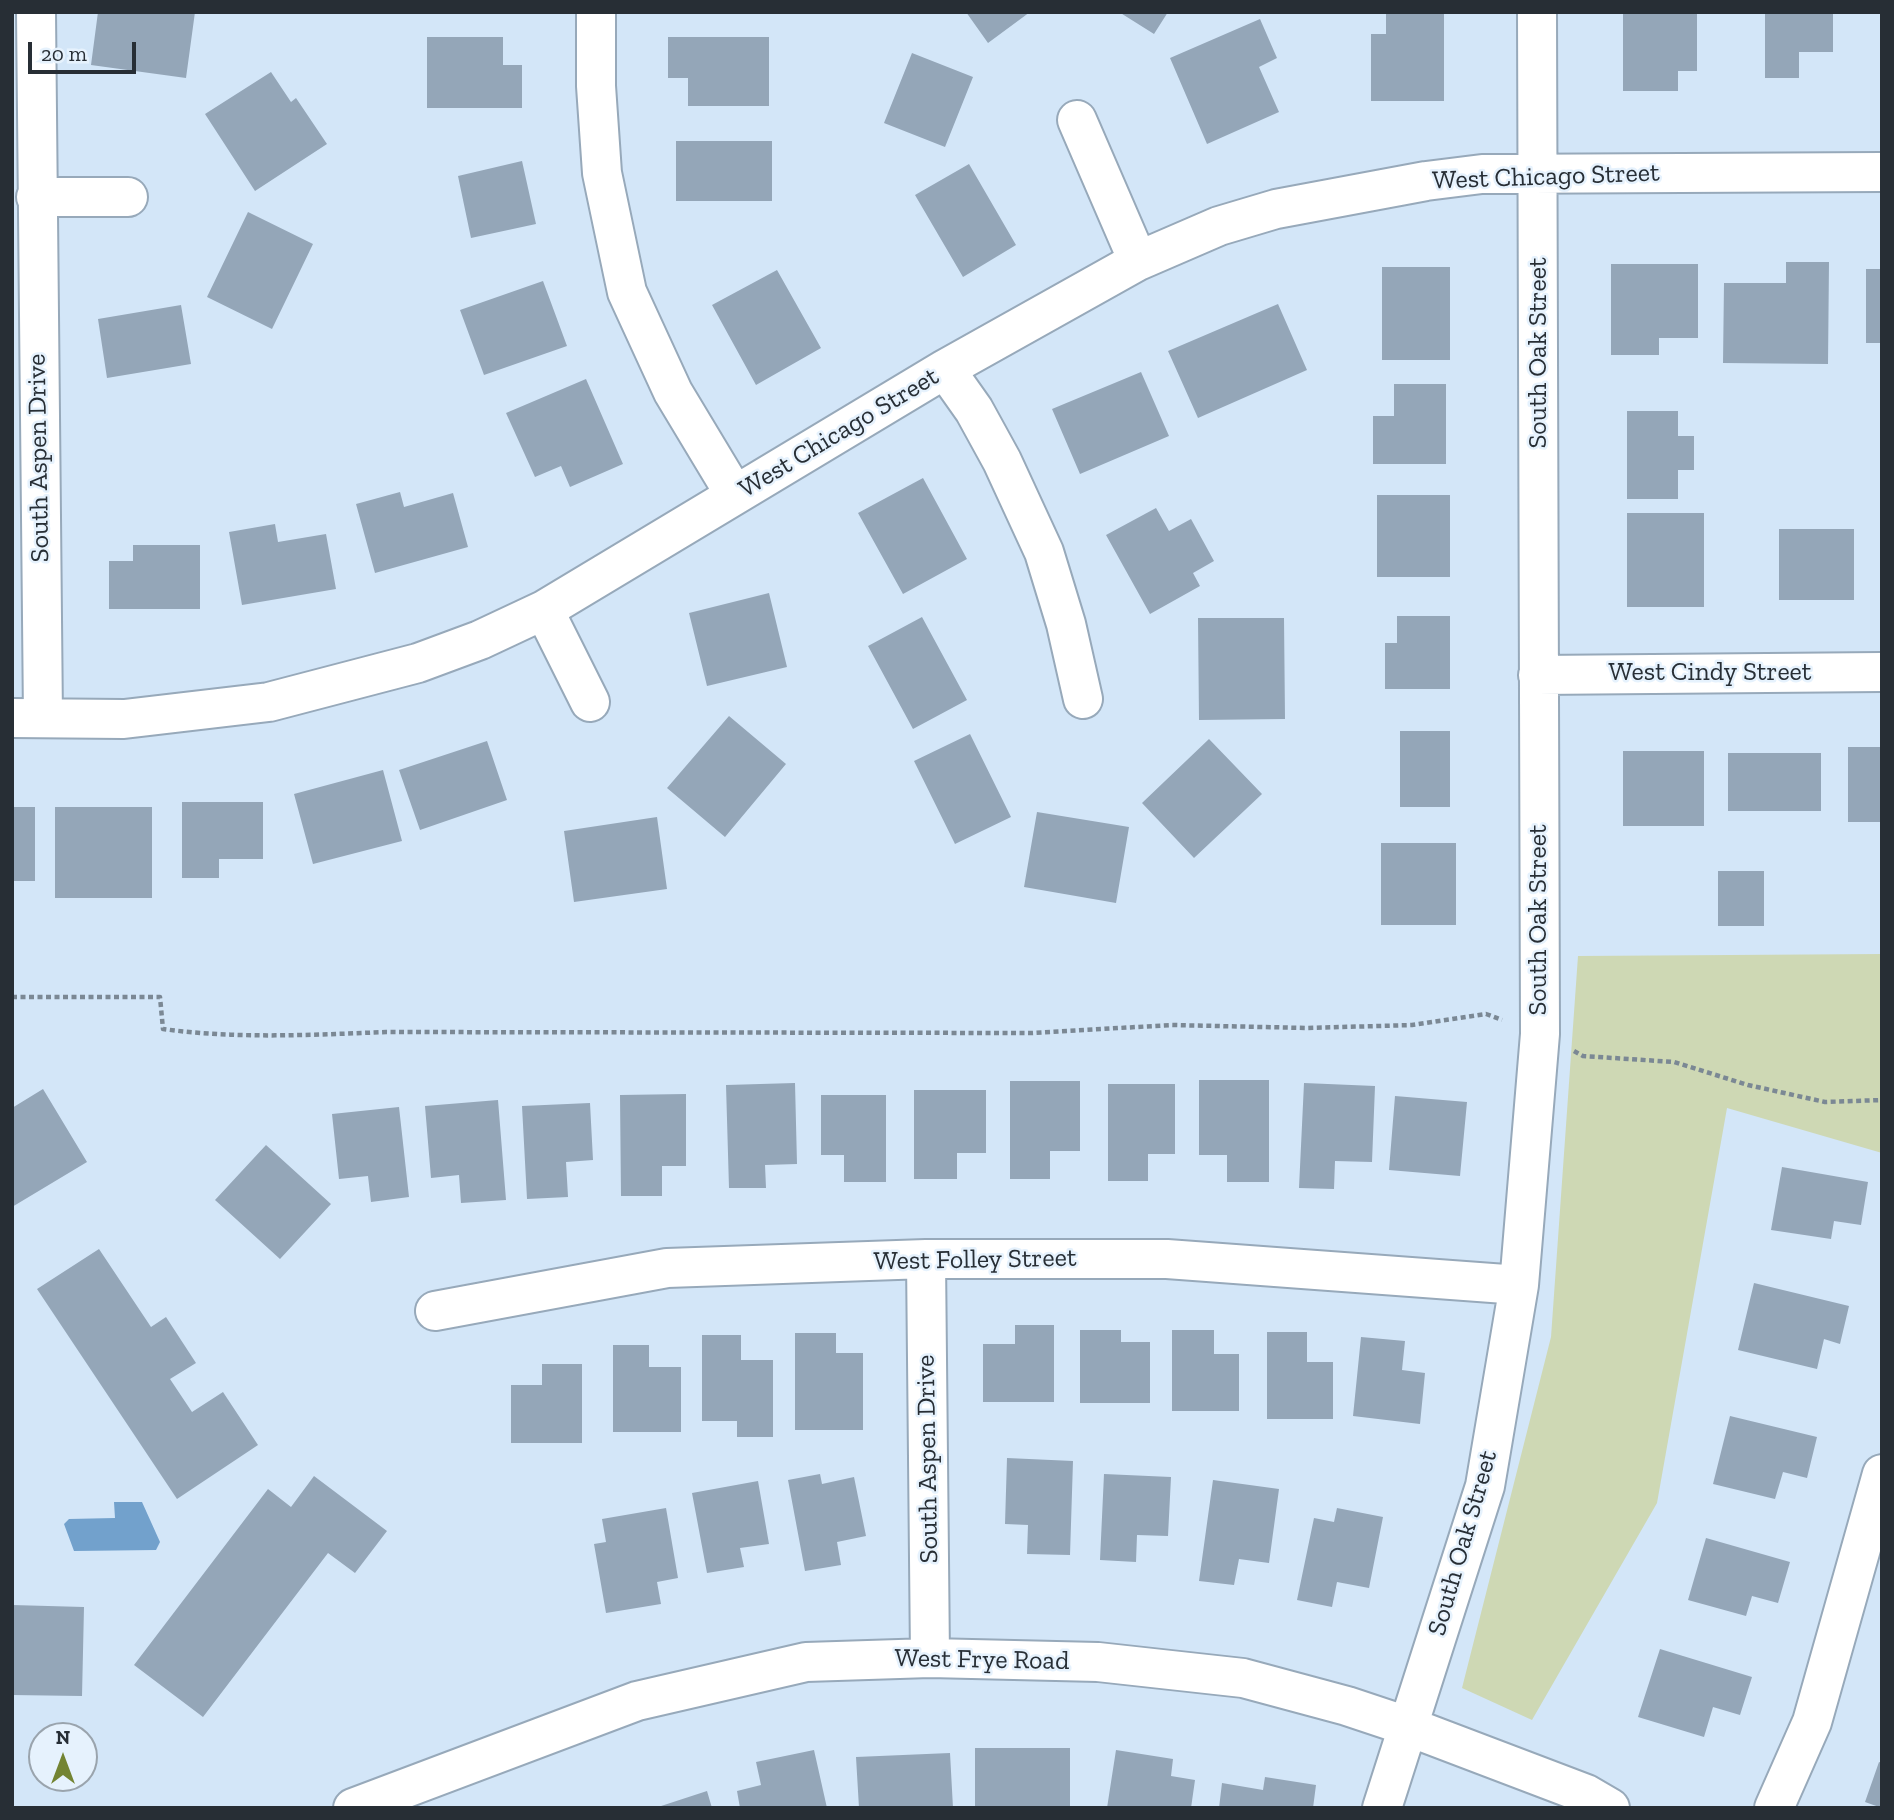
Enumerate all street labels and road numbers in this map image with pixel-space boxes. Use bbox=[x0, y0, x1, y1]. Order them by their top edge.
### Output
street label: West Chicago Street bbox=[1432, 157, 1660, 197]
street label: South Oak Street bbox=[1523, 257, 1555, 449]
street label: South Aspen Drive bbox=[22, 353, 56, 563]
street label: West Chicago Street bbox=[733, 361, 945, 505]
street label: West Cindy Street bbox=[1609, 657, 1811, 689]
street label: South Oak Street bbox=[1523, 824, 1555, 1016]
street label: West Folley Street bbox=[873, 1243, 1077, 1277]
street label: South Aspen Drive bbox=[911, 1354, 945, 1564]
street label: South Oak Street bbox=[1422, 1447, 1504, 1639]
street label: West Frye Road bbox=[894, 1643, 1070, 1677]

